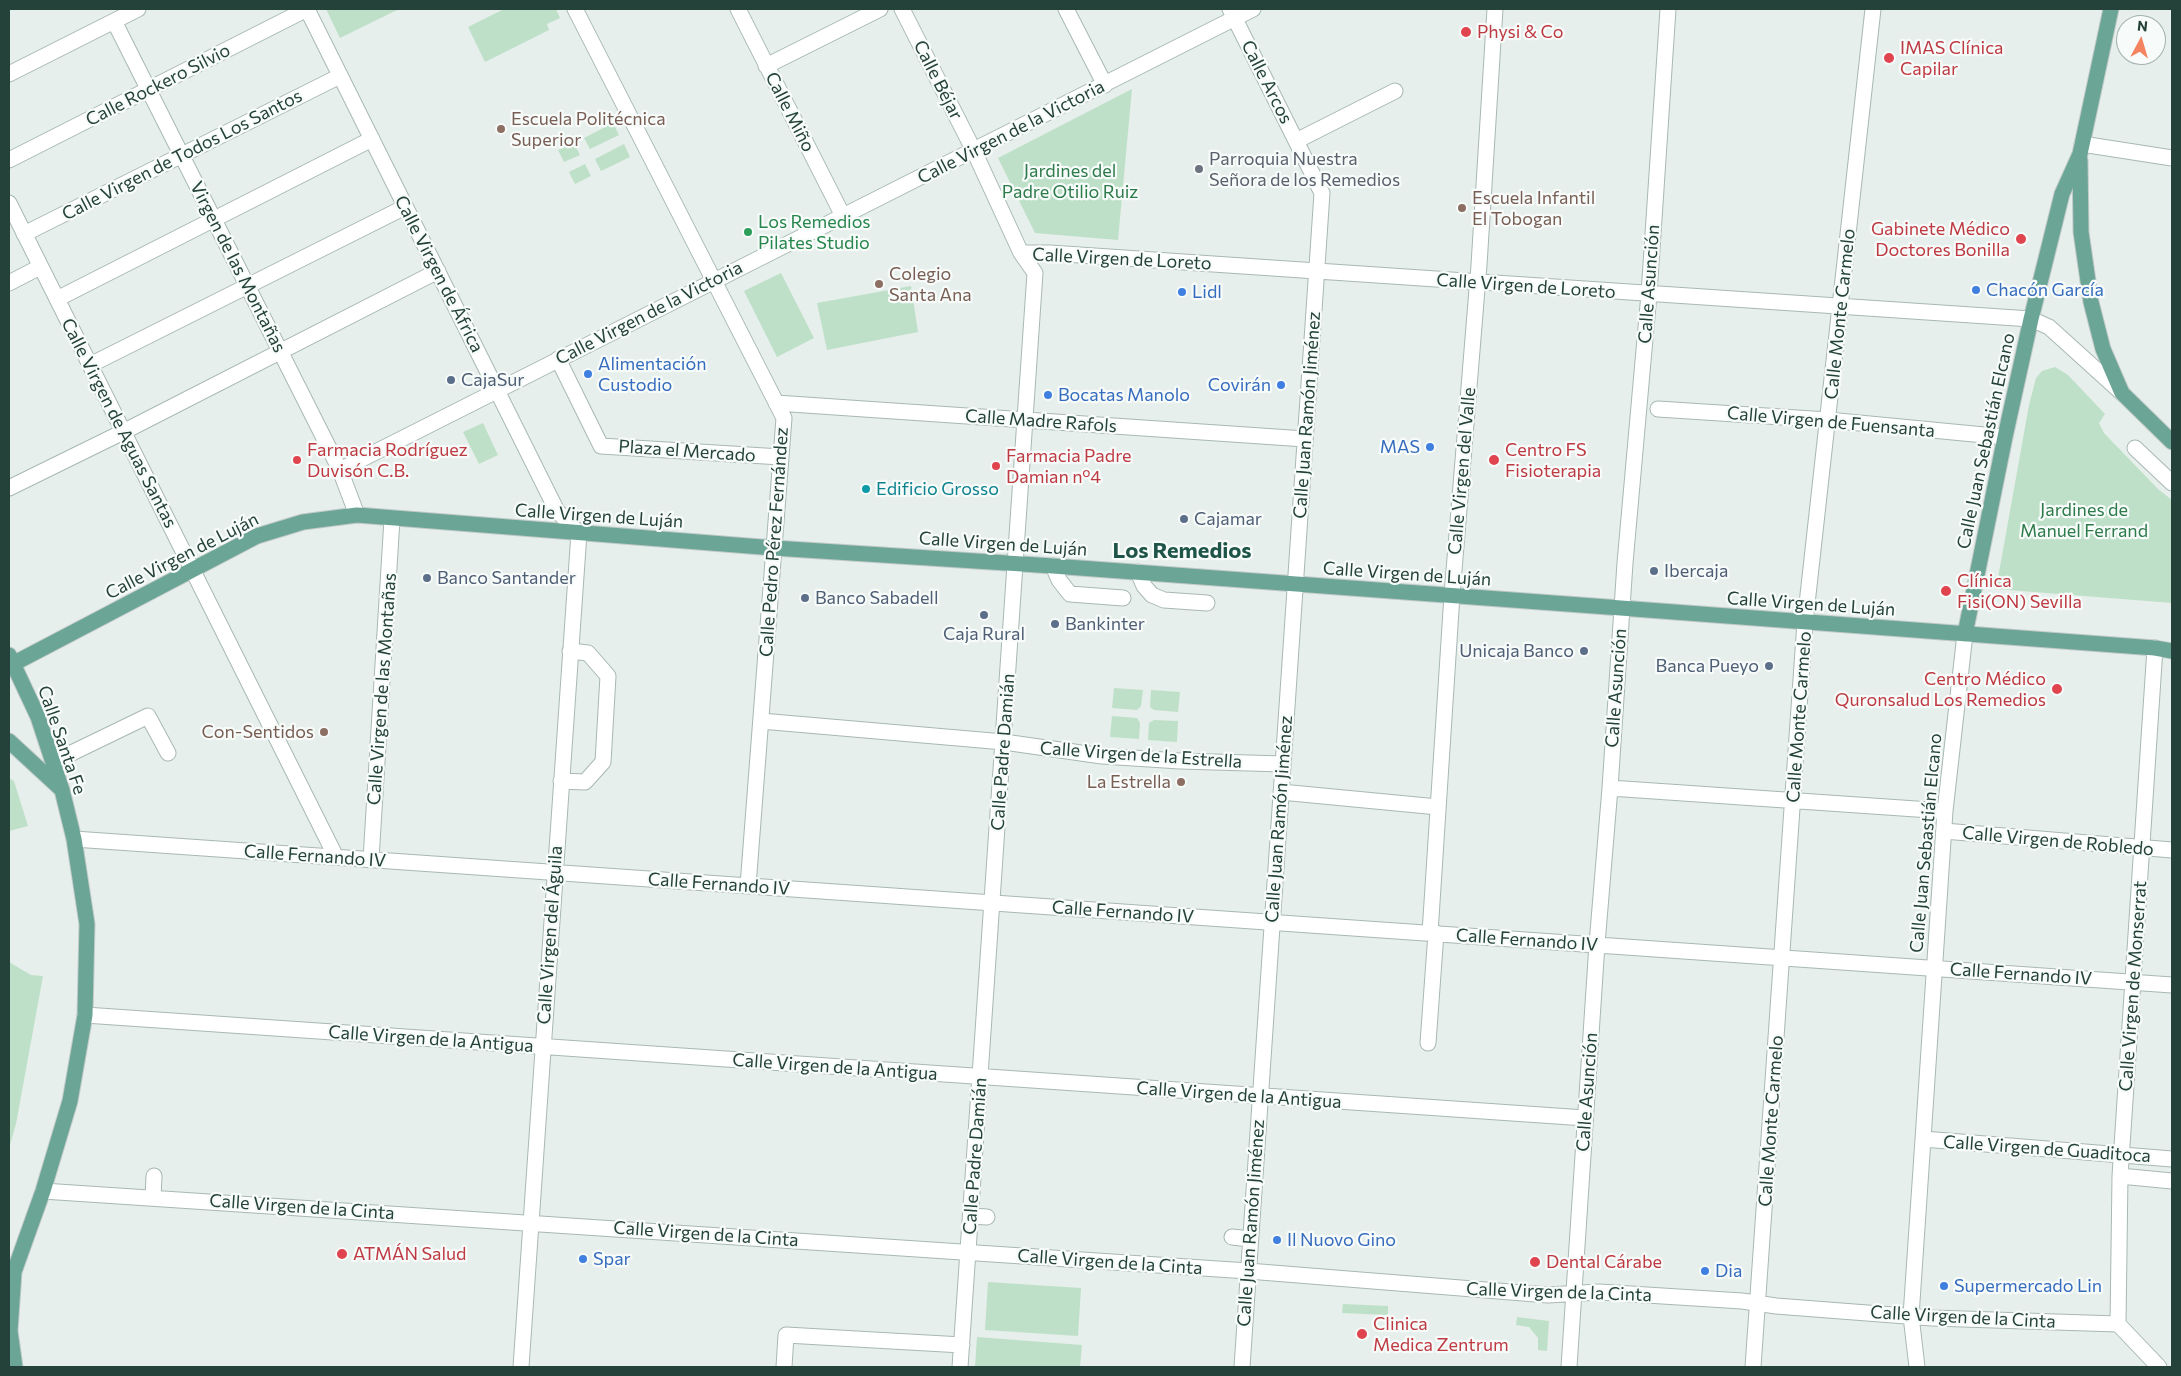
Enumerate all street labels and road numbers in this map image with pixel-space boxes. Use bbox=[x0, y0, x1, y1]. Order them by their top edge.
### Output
street label: Calle Béjar bbox=[909, 37, 967, 123]
street label: Calle Arcos bbox=[1237, 37, 1297, 127]
street label: Calle Rockero Silvio bbox=[82, 39, 234, 131]
street label: Calle Miño bbox=[761, 68, 819, 156]
street label: Calle Virgen de la Victoria bbox=[914, 75, 1108, 189]
street label: Calle Virgen de Todos Los Santos bbox=[58, 85, 306, 225]
street label: Virgen de las Montañas bbox=[185, 178, 291, 356]
street label: Calle Virgen de África bbox=[390, 192, 488, 356]
street label: Calle Asunción bbox=[1634, 224, 1664, 344]
street label: Calle Monte Carmelo bbox=[1820, 227, 1860, 401]
street label: Calle Virgen de Loreto bbox=[1032, 244, 1212, 274]
street label: Calle Virgen de la Victoria bbox=[552, 256, 746, 370]
street label: Calle Virgen de Loreto bbox=[1436, 269, 1616, 303]
street label: Calle Juan Ramón Jiménez bbox=[1289, 311, 1325, 519]
street label: Calle Virgen de Aguas Santas bbox=[57, 315, 181, 531]
street label: Calle Juan Sebastián Elcano bbox=[1953, 331, 2019, 551]
street label: Calle Virgen del Valle bbox=[1444, 386, 1480, 556]
street label: Calle Virgen de Fuensanta bbox=[1726, 402, 1936, 442]
street label: Calle Madre Rafols bbox=[964, 405, 1118, 437]
street label: Calle Pedro Pérez Fernández bbox=[755, 426, 793, 658]
street label: Plaza el Mercado bbox=[618, 435, 756, 467]
street label: Calle Virgen de Luján bbox=[514, 499, 684, 533]
street label: Calle Virgen de Luján bbox=[102, 508, 262, 604]
street label: Calle Virgen de Luján bbox=[918, 527, 1088, 561]
street label: Calle Virgen de Luján bbox=[1322, 557, 1492, 591]
street label: Calle Virgen de las Montañas bbox=[363, 572, 401, 806]
street label: Calle Virgen de Luján bbox=[1726, 587, 1896, 621]
street label: Calle Asunción bbox=[1601, 628, 1631, 748]
street label: Calle Monte Carmelo bbox=[1782, 631, 1816, 803]
street label: Calle Padre Damián bbox=[987, 673, 1019, 831]
street label: Calle Santa Fe bbox=[33, 683, 91, 797]
street label: Calle Juan Ramón Jiménez bbox=[1261, 715, 1297, 923]
street label: Calle Juan Sebastián Elcano bbox=[1906, 732, 1946, 954]
street label: Calle Virgen de la Estrella bbox=[1039, 737, 1243, 773]
street label: Calle Virgen de Robledo bbox=[1961, 822, 2155, 860]
street label: Calle Fernando IV bbox=[243, 840, 387, 872]
street label: Calle Virgen del Águila bbox=[533, 845, 567, 1025]
street label: Calle Fernando IV bbox=[647, 868, 791, 900]
street label: Calle Virgen de Monserrat bbox=[2115, 880, 2151, 1092]
street label: Calle Fernando IV bbox=[1051, 896, 1195, 928]
street label: Calle Fernando IV bbox=[1455, 924, 1599, 956]
street label: Calle Fernando IV bbox=[1949, 958, 2093, 990]
street label: Calle Virgen de la Antigua bbox=[328, 1021, 534, 1057]
street label: Calle Asunción bbox=[1572, 1032, 1602, 1152]
street label: Calle Monte Carmelo bbox=[1754, 1035, 1788, 1207]
street label: Calle Virgen de la Antigua bbox=[732, 1049, 938, 1085]
street label: Calle Padre Damián bbox=[959, 1077, 991, 1235]
street label: Calle Virgen de la Antigua bbox=[1136, 1077, 1342, 1113]
street label: Calle Juan Ramón Jiménez bbox=[1233, 1119, 1269, 1327]
street label: Calle Virgen de Guaditoca bbox=[1942, 1131, 2152, 1167]
street label: Calle Virgen de la Cinta bbox=[209, 1190, 395, 1224]
street label: Calle Virgen de la Cinta bbox=[613, 1217, 799, 1251]
street label: Calle Virgen de la Cinta bbox=[1017, 1245, 1203, 1279]
street label: Calle Virgen de la Cinta bbox=[1466, 1278, 1652, 1306]
street label: Calle Virgen de la Cinta bbox=[1870, 1301, 2056, 1333]

